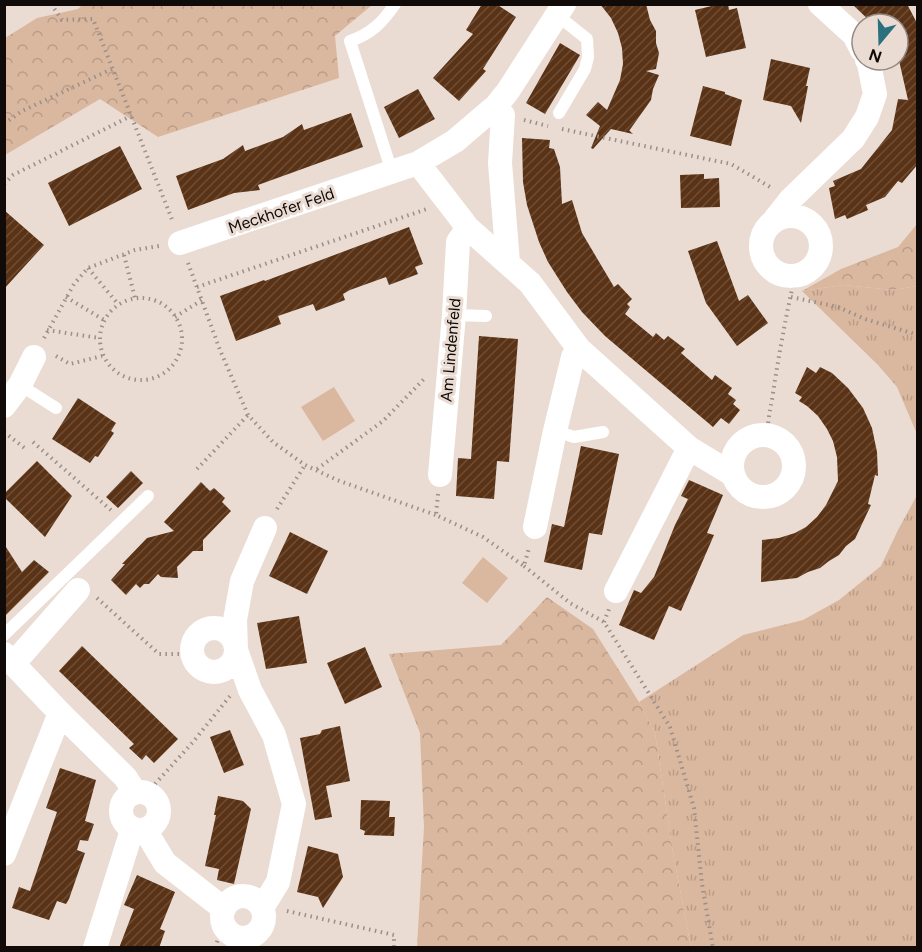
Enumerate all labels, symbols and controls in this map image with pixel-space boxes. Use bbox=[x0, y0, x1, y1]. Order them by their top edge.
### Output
north arrow bbox=[850, 12, 910, 72]
text: N bbox=[866, 45, 884, 67]
street label: Meckhofer Feld bbox=[226, 183, 337, 238]
street label: Am Lindenfeld bbox=[437, 297, 464, 403]

